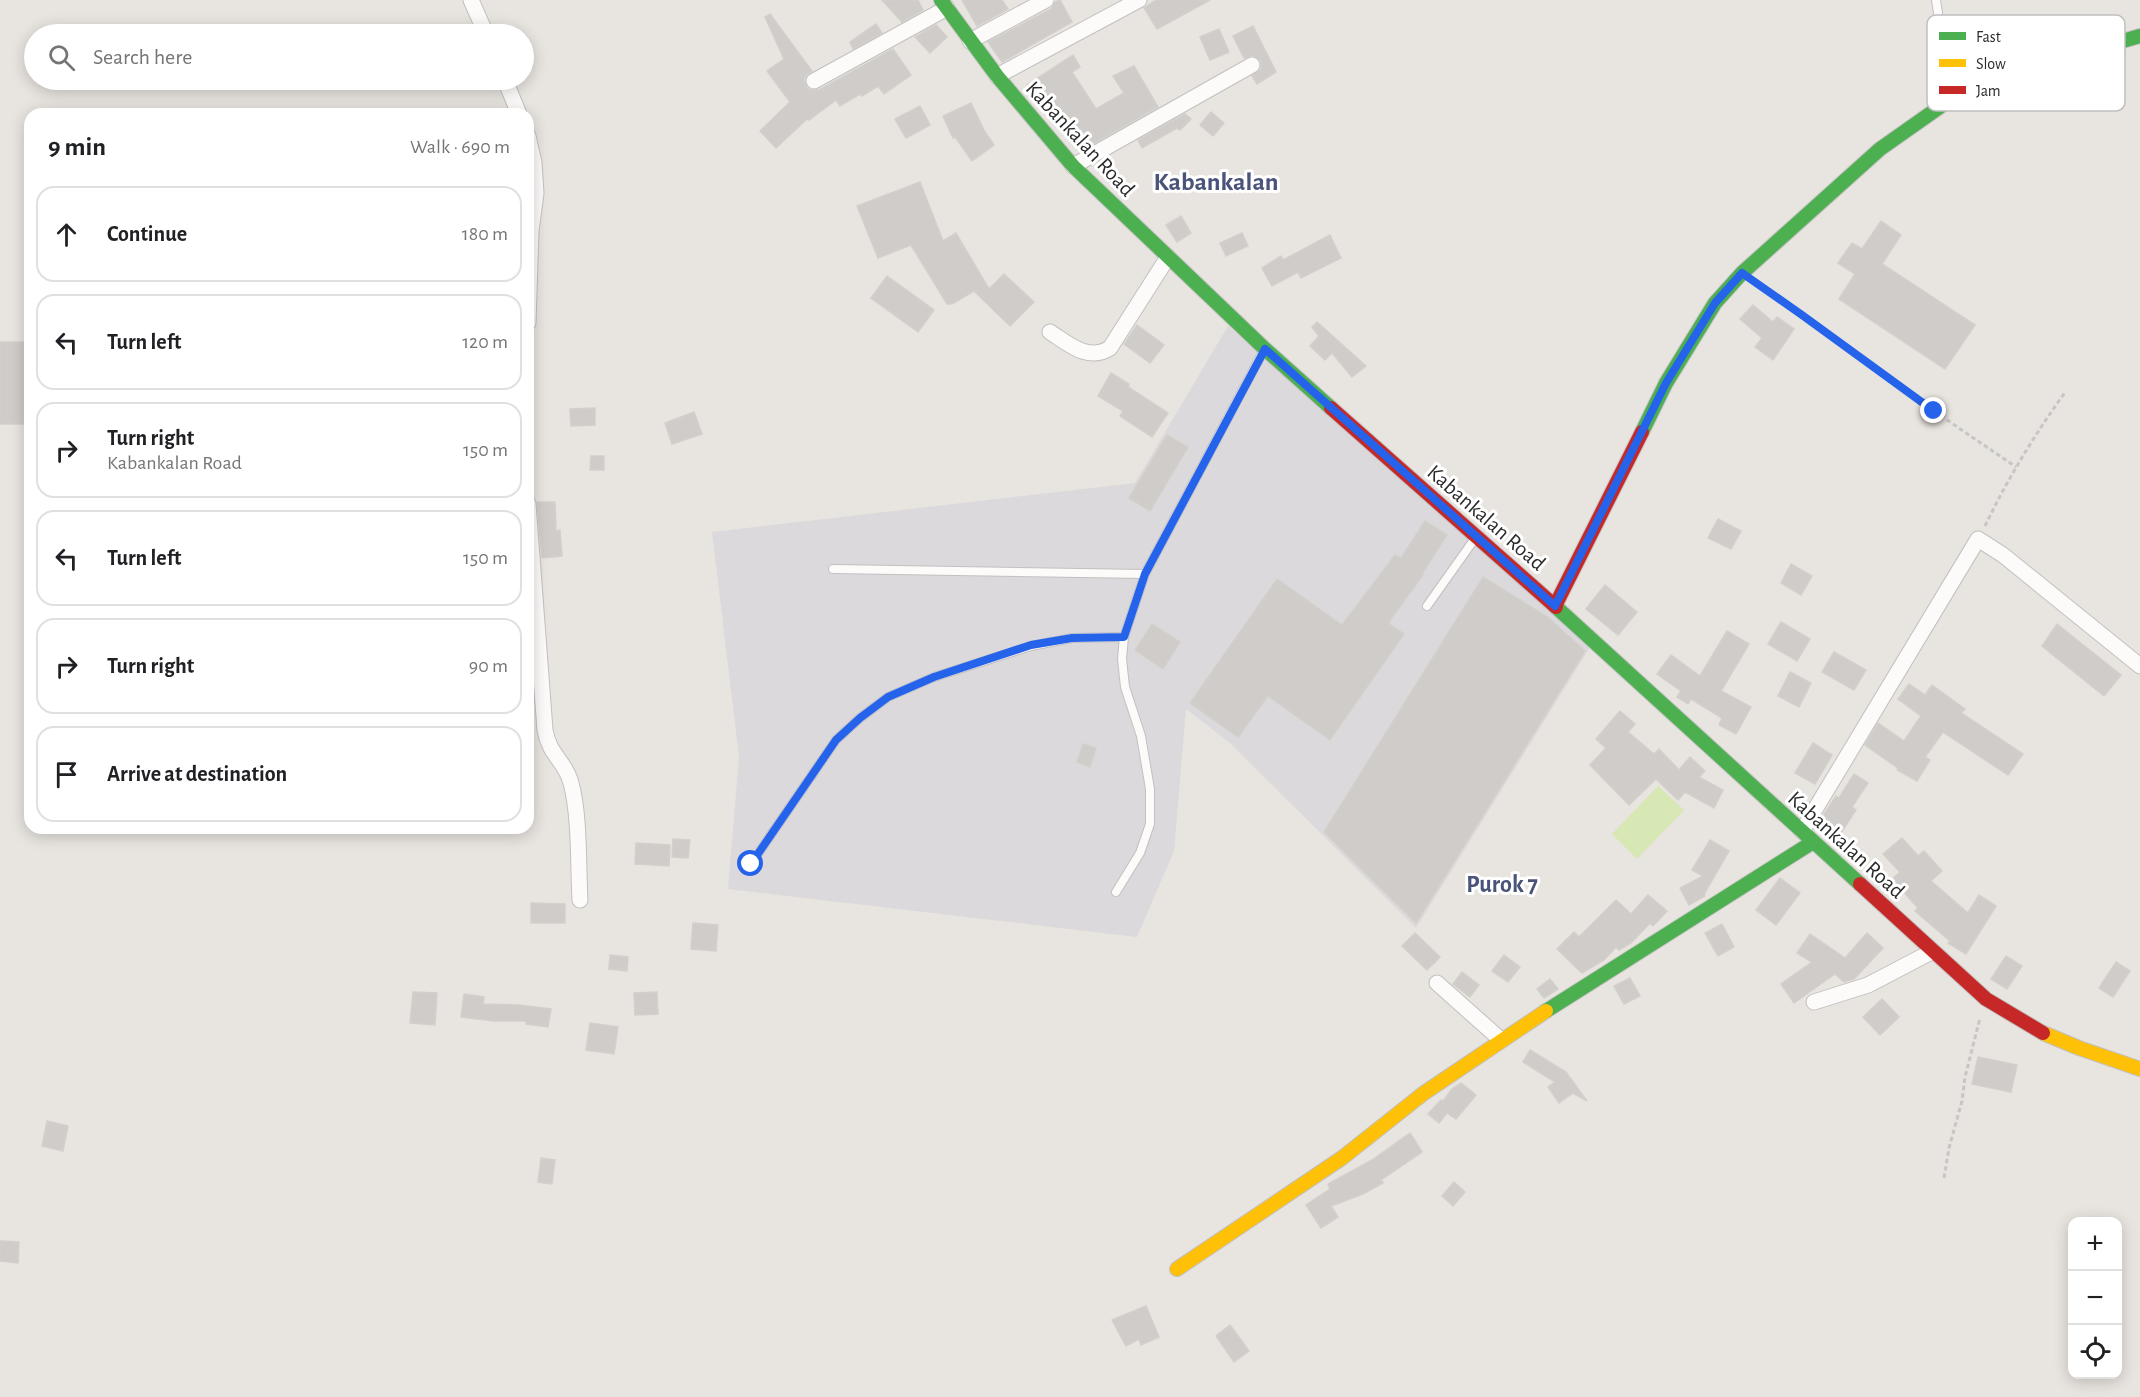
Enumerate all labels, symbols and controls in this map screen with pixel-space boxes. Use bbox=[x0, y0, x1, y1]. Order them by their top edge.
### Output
legend bbox=[1927, 15, 2125, 111]
search box bbox=[24, 24, 534, 90]
text: Fast bbox=[1976, 29, 2001, 45]
icon: search bbox=[45, 41, 78, 74]
text: Search here bbox=[93, 46, 192, 68]
text: Slow bbox=[1976, 56, 2006, 72]
street label: Kabankalan Road bbox=[1022, 77, 1139, 200]
text: Jam bbox=[1976, 83, 2001, 99]
text: 9 min bbox=[48, 134, 106, 160]
text: Walk · 690 m bbox=[410, 137, 510, 157]
district label: Kabankalan bbox=[1153, 169, 1279, 195]
icon: ahead bbox=[50, 218, 83, 251]
text: Continue bbox=[107, 223, 187, 245]
text: 180 m bbox=[462, 224, 508, 244]
icon: left bbox=[50, 326, 83, 359]
text: Turn left bbox=[107, 331, 181, 353]
text: 120 m bbox=[462, 332, 508, 352]
route end bbox=[1920, 397, 1946, 423]
text: Turn right bbox=[107, 427, 194, 449]
icon: right bbox=[50, 434, 83, 467]
text: 150 m bbox=[463, 440, 508, 460]
text: Kabankalan Road bbox=[107, 453, 242, 473]
street label: Kabankalan Road bbox=[1423, 461, 1550, 575]
icon: left bbox=[50, 542, 83, 575]
text: Turn left bbox=[107, 547, 181, 569]
text: 150 m bbox=[463, 548, 508, 568]
icon: right bbox=[50, 650, 83, 683]
text: Turn right bbox=[107, 655, 194, 677]
text: 90 m bbox=[469, 656, 508, 676]
icon: arrive bbox=[50, 758, 83, 791]
text: Arrive at destination bbox=[107, 763, 287, 785]
street label: Kabankalan Road bbox=[1784, 787, 1909, 903]
route start bbox=[737, 850, 763, 876]
district label: Purok 7 bbox=[1466, 873, 1538, 897]
map controls bbox=[2068, 1217, 2122, 1379]
button: + bbox=[2068, 1217, 2122, 1271]
button: − bbox=[2068, 1271, 2122, 1325]
button: locate bbox=[2068, 1325, 2122, 1379]

